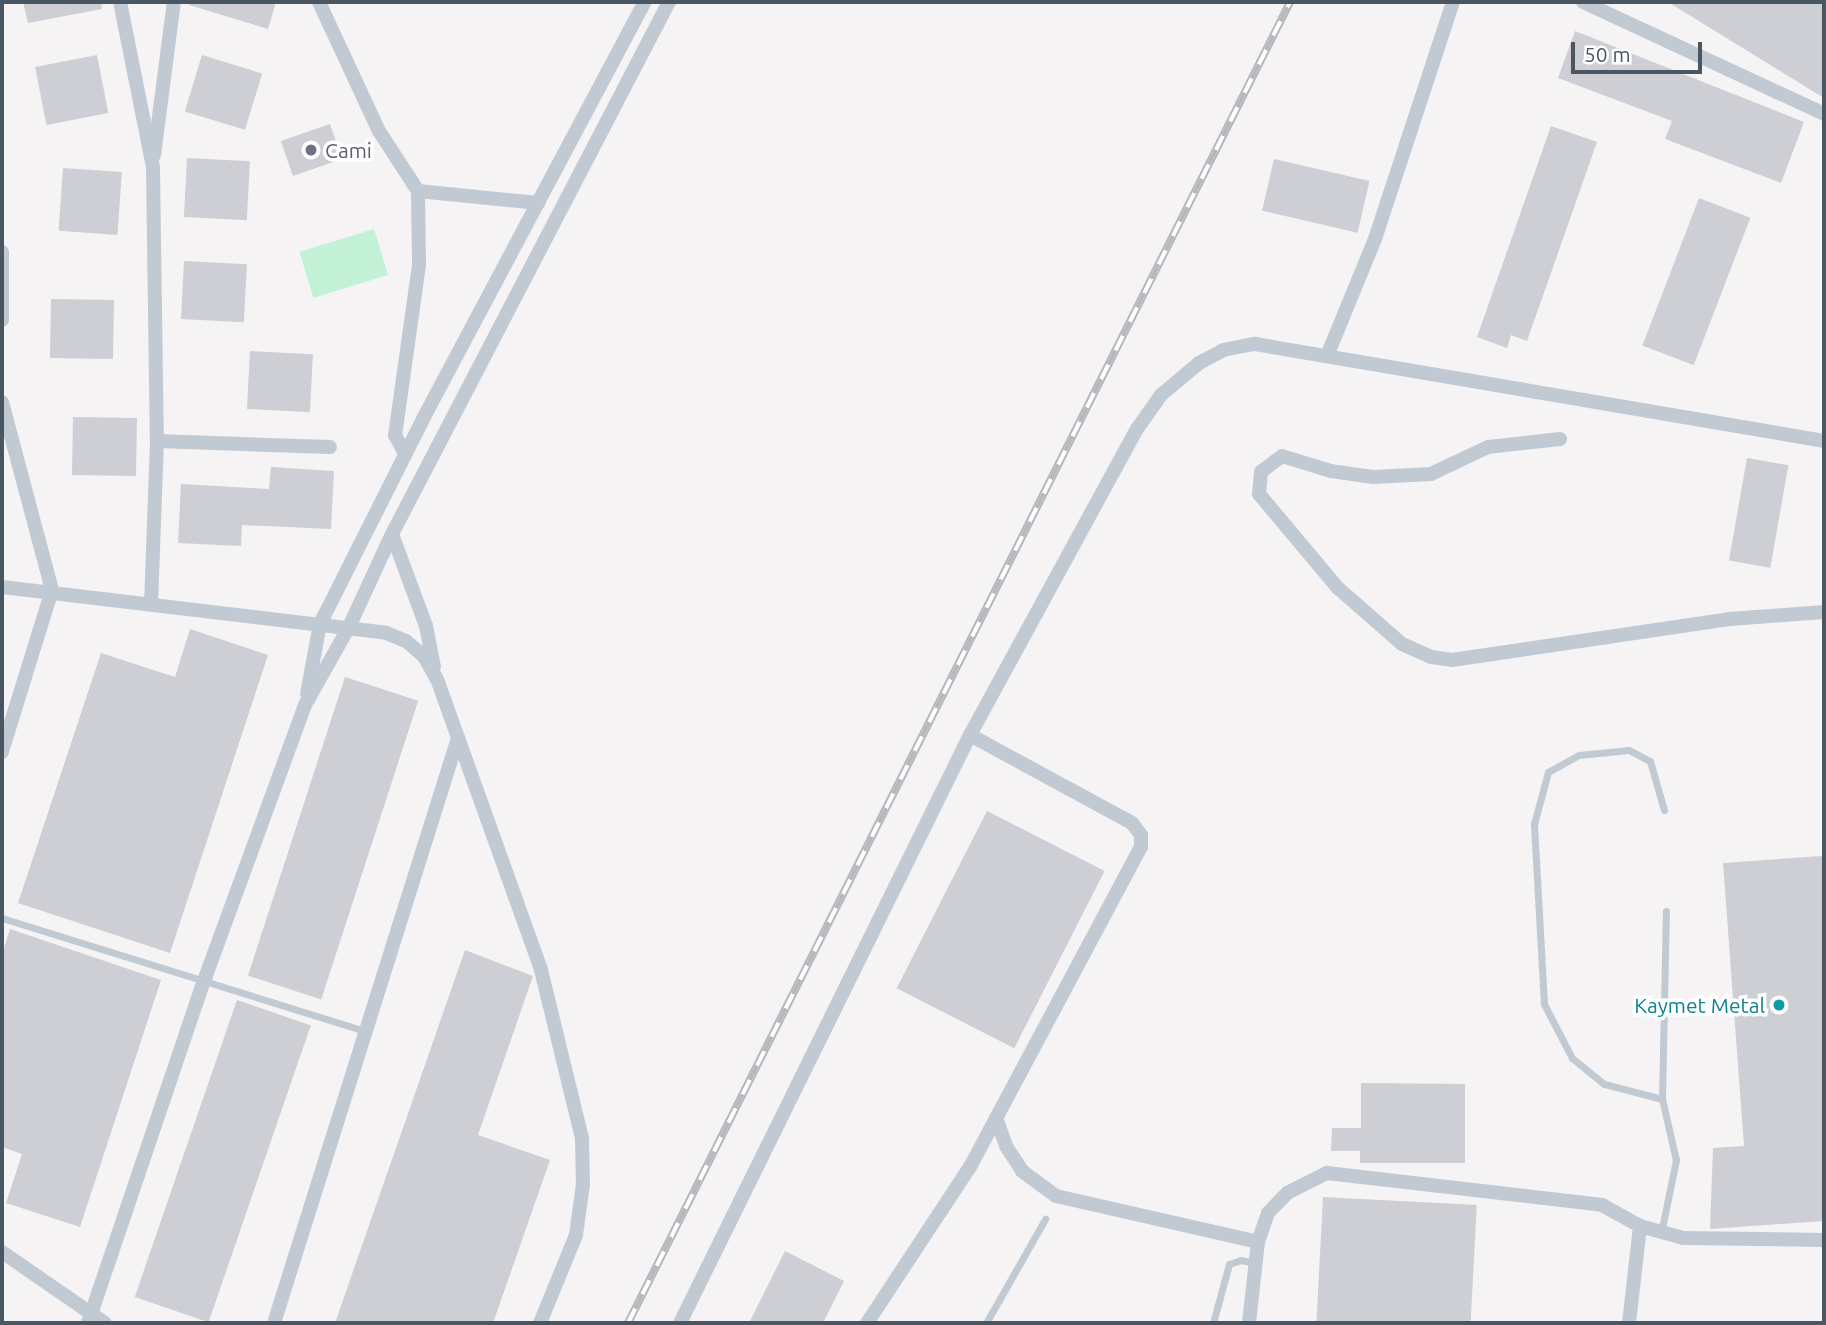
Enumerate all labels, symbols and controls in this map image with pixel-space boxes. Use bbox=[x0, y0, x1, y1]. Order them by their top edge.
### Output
scale bar bbox=[1574, 28, 1705, 72]
text: 50 m bbox=[1584, 42, 1631, 66]
place label: Cami bbox=[325, 137, 372, 163]
marker: Cami bbox=[303, 142, 319, 158]
place label: Kaymet Metal bbox=[1634, 992, 1765, 1018]
marker: Kaymet Metal bbox=[1771, 997, 1787, 1013]

